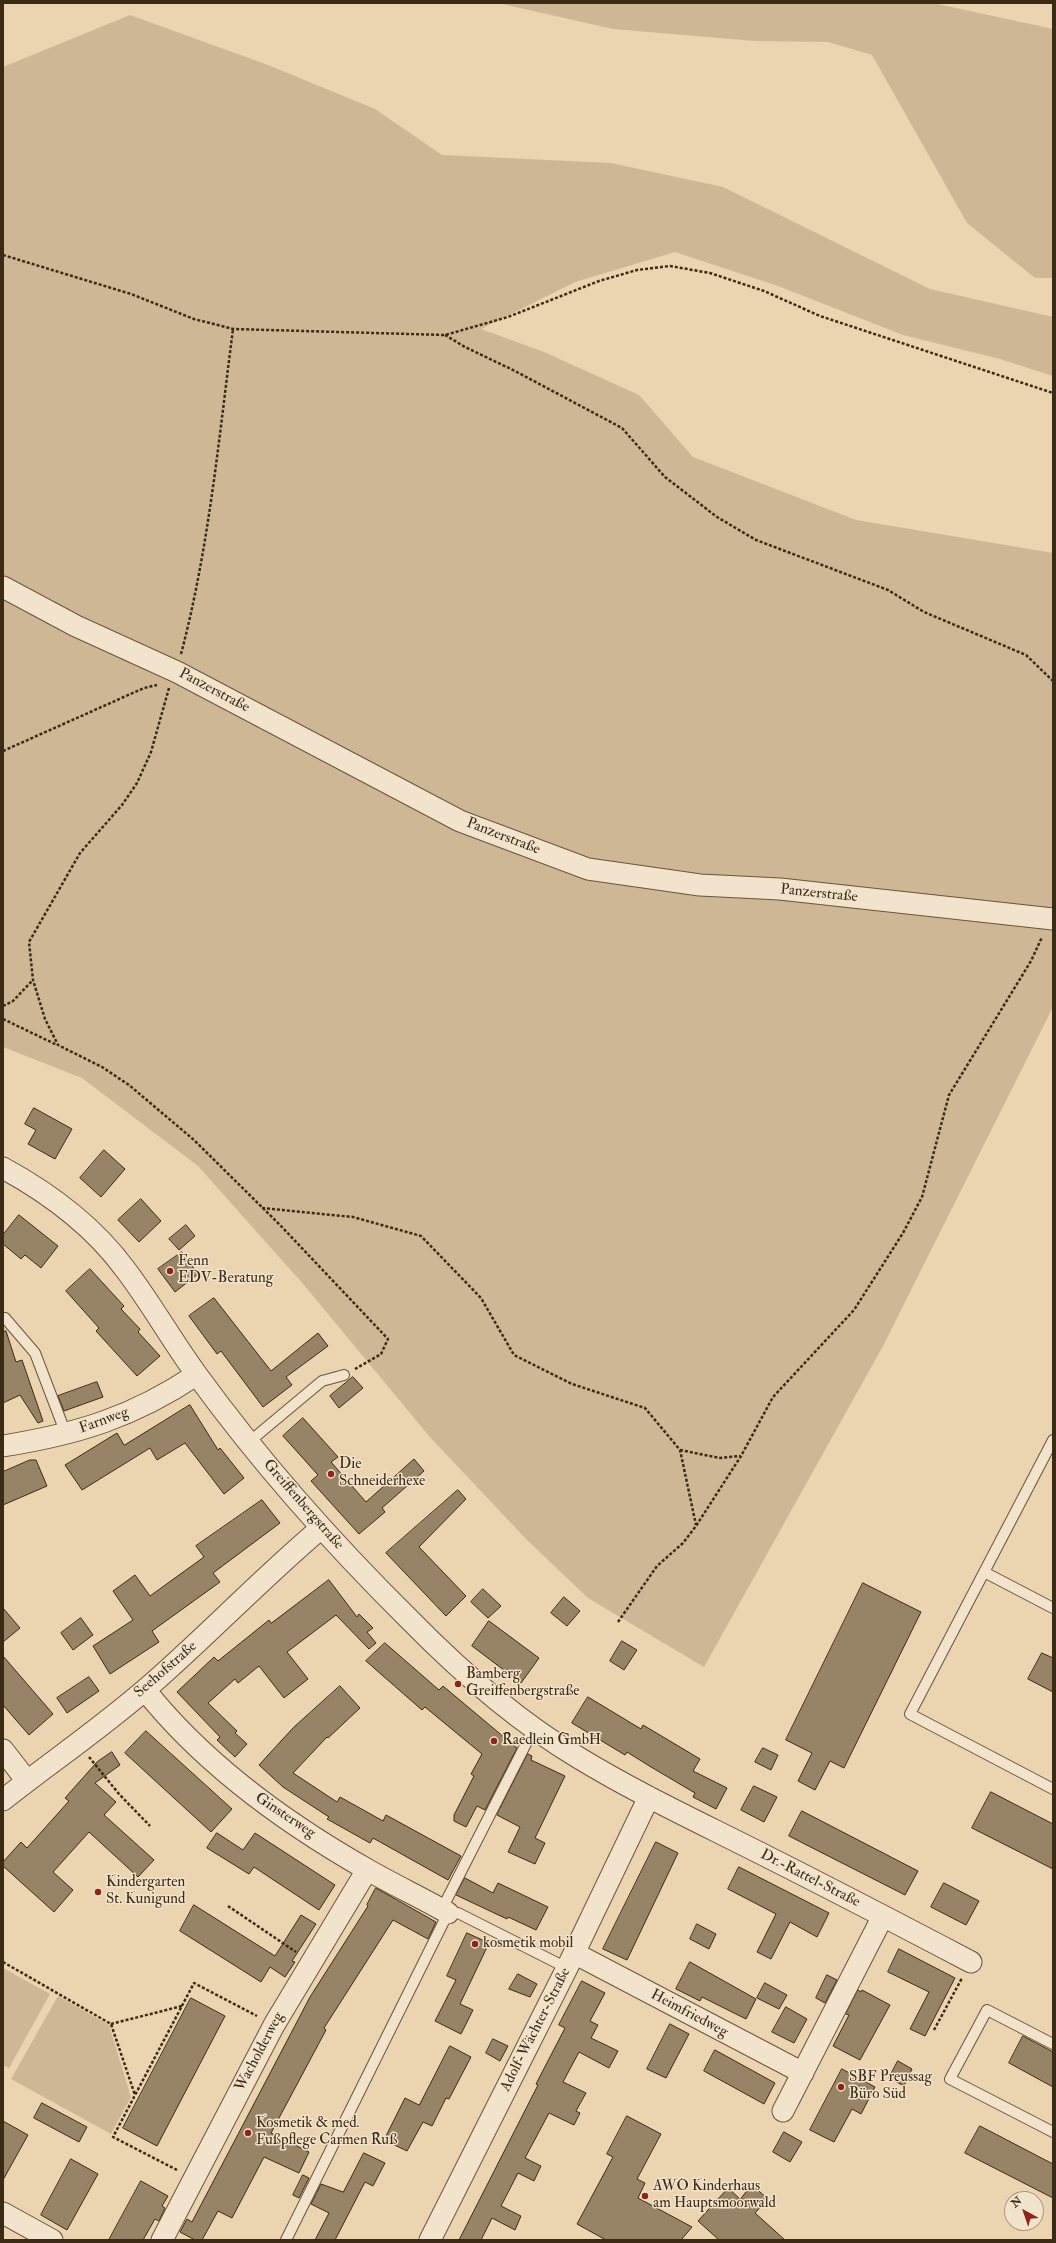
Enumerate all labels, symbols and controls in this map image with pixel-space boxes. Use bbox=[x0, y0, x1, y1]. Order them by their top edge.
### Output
street label: Panzerstraße bbox=[176, 665, 252, 717]
street label: Panzerstraße bbox=[464, 815, 542, 859]
street label: Panzerstraße bbox=[779, 881, 859, 907]
place label: Fenn EDV-Beratung bbox=[178, 1253, 273, 1288]
marker: Fenn EDV-Beratung bbox=[165, 1266, 175, 1276]
street label: Farnweg bbox=[77, 1404, 131, 1438]
street label: Greiffenbergstraße bbox=[259, 1456, 347, 1554]
place label: Die Schneiderhexe bbox=[339, 1456, 425, 1491]
marker: Die Schneiderhexe bbox=[326, 1469, 336, 1479]
street label: Seehofstraße bbox=[131, 1638, 201, 1702]
place label: Bamberg Greiffenbergstraße bbox=[466, 1666, 580, 1701]
marker: Bamberg Greiffenbergstraße bbox=[453, 1679, 463, 1689]
place label: Raedlein GmbH bbox=[502, 1732, 601, 1750]
marker: Raedlein GmbH bbox=[489, 1736, 499, 1746]
street label: Ginsterweg bbox=[251, 1789, 319, 1843]
street label: Dr.-Rattel-Straße bbox=[757, 1846, 863, 1912]
place label: Kindergarten St. Kunigund bbox=[106, 1874, 185, 1909]
marker: Kindergarten St. Kunigund bbox=[93, 1887, 103, 1897]
place label: kosmetik mobil bbox=[483, 1935, 573, 1953]
marker: kosmetik mobil bbox=[470, 1939, 480, 1949]
street label: Adolf-Wächter-Straße bbox=[497, 1965, 575, 2095]
street label: Heimfriedweg bbox=[647, 1986, 731, 2042]
street label: Wacholderweg bbox=[232, 2009, 288, 2095]
place label: SBF Preussag Büro Süd bbox=[849, 2069, 932, 2104]
marker: SBF Preussag Büro Süd bbox=[836, 2082, 846, 2092]
place label: Kosmetik & med. Fußpflege Carmen Ruß bbox=[256, 2115, 397, 2150]
marker: Kosmetik & med. Fußpflege Carmen Ruß bbox=[243, 2128, 253, 2138]
place label: AWO Kinderhaus am Hauptsmoorwald bbox=[653, 2178, 776, 2213]
marker: AWO Kinderhaus am Hauptsmoorwald bbox=[640, 2191, 650, 2201]
north arrow bbox=[1004, 2191, 1044, 2231]
text: N bbox=[1009, 2194, 1025, 2210]

